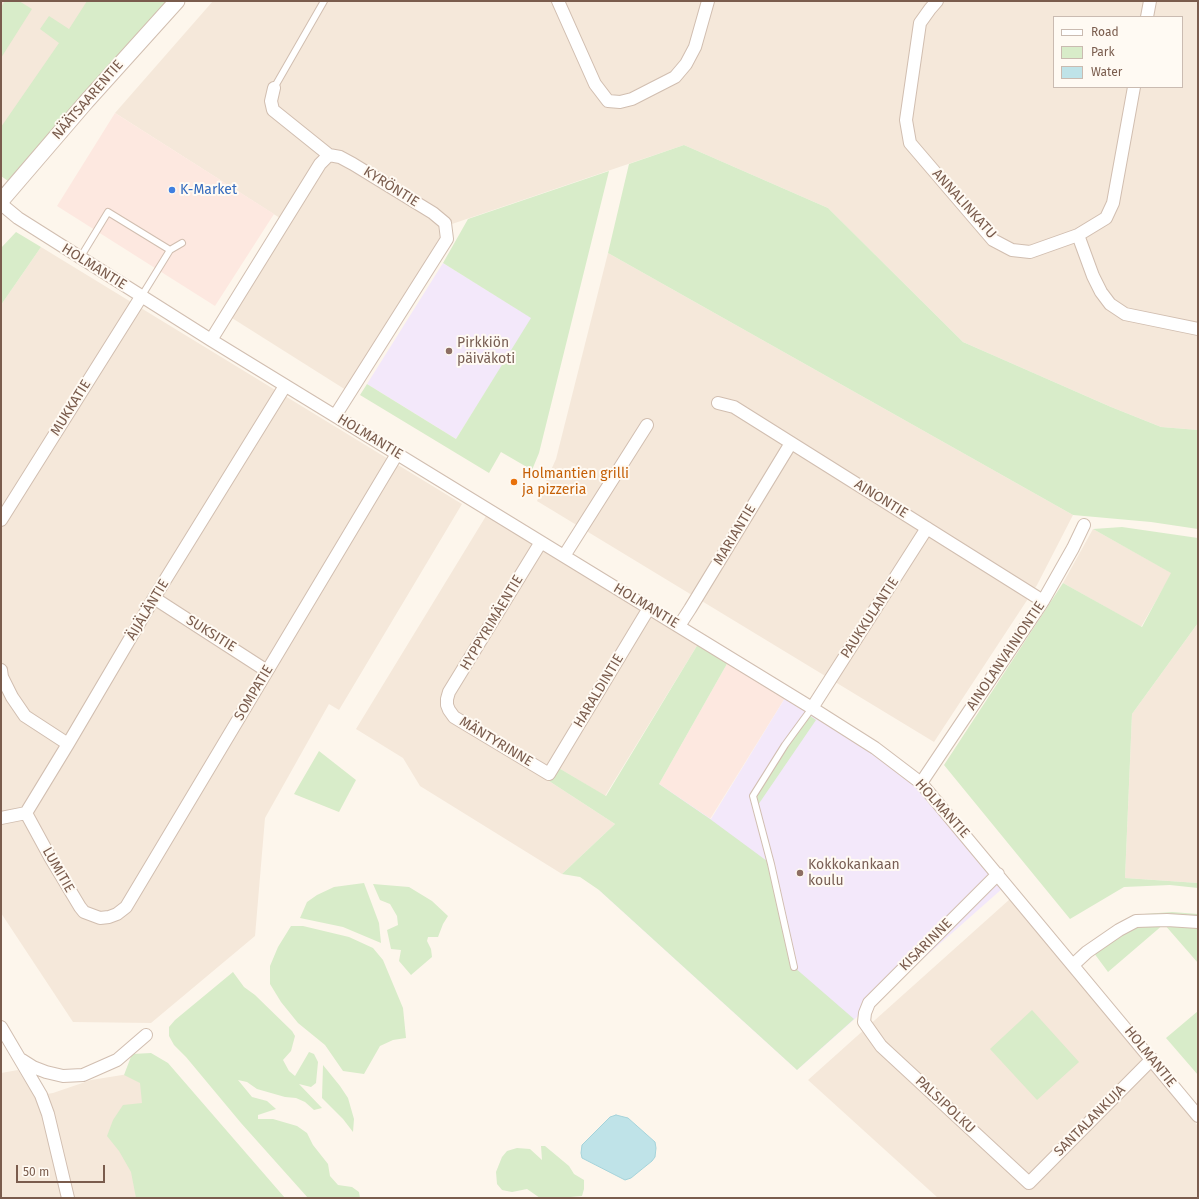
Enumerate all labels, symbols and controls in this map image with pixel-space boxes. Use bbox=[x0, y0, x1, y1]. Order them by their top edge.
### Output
legend bbox=[1053, 16, 1183, 88]
text: Road bbox=[1091, 25, 1119, 39]
text: Park bbox=[1091, 45, 1115, 59]
street label: NÄÄTSAARENTIE bbox=[49, 57, 127, 143]
text: Water bbox=[1091, 65, 1122, 79]
street label: KYRÖNTIE bbox=[360, 163, 422, 211]
street label: ANNALINKATU bbox=[928, 166, 1000, 242]
place label: K-Market bbox=[180, 182, 237, 198]
marker: K-Market bbox=[167, 185, 177, 195]
street label: HOLMANTIE bbox=[58, 240, 130, 294]
place label: Pirkkiön päiväkoti bbox=[457, 335, 515, 368]
marker: Pirkkiön päiväkoti bbox=[444, 346, 454, 356]
street label: MUKKATIE bbox=[47, 377, 95, 439]
street label: HOLMANTIE bbox=[334, 411, 406, 463]
place label: Holmantien grilli ja pizzeria bbox=[522, 466, 629, 498]
street label: AINONTIE bbox=[851, 476, 911, 522]
marker: Holmantien grilli ja pizzeria bbox=[509, 477, 519, 487]
street label: MARIANTIE bbox=[710, 502, 760, 568]
street label: HYPPYRIMÄENTIE bbox=[457, 572, 527, 674]
street label: PAUKKULANTIE bbox=[837, 574, 903, 662]
street label: ÄIJÄLÄNTIE bbox=[123, 577, 173, 643]
street label: HOLMANTIE bbox=[610, 580, 682, 632]
street label: AINOLANVAINIONTIE bbox=[963, 598, 1049, 714]
street label: SUKSITIE bbox=[183, 612, 239, 656]
street label: HARALDINTIE bbox=[571, 651, 627, 731]
street label: SOMPATIE bbox=[231, 662, 277, 724]
street label: MÄNTYRINNE bbox=[456, 714, 536, 770]
street label: HOLMANTIE bbox=[911, 776, 973, 842]
street label: LUMITIE bbox=[38, 844, 78, 896]
place label: Kokkokankaan koulu bbox=[808, 857, 900, 890]
marker: Kokkokankaan koulu bbox=[795, 868, 805, 878]
street label: KISARINNE bbox=[896, 915, 956, 975]
street label: HOLMANTIE bbox=[1120, 1023, 1180, 1091]
street label: PALSIPOLKU bbox=[911, 1073, 979, 1137]
street label: SANTALANKUJA bbox=[1051, 1082, 1129, 1160]
scale bar bbox=[18, 1157, 107, 1183]
text: 50 m bbox=[23, 1165, 49, 1179]

